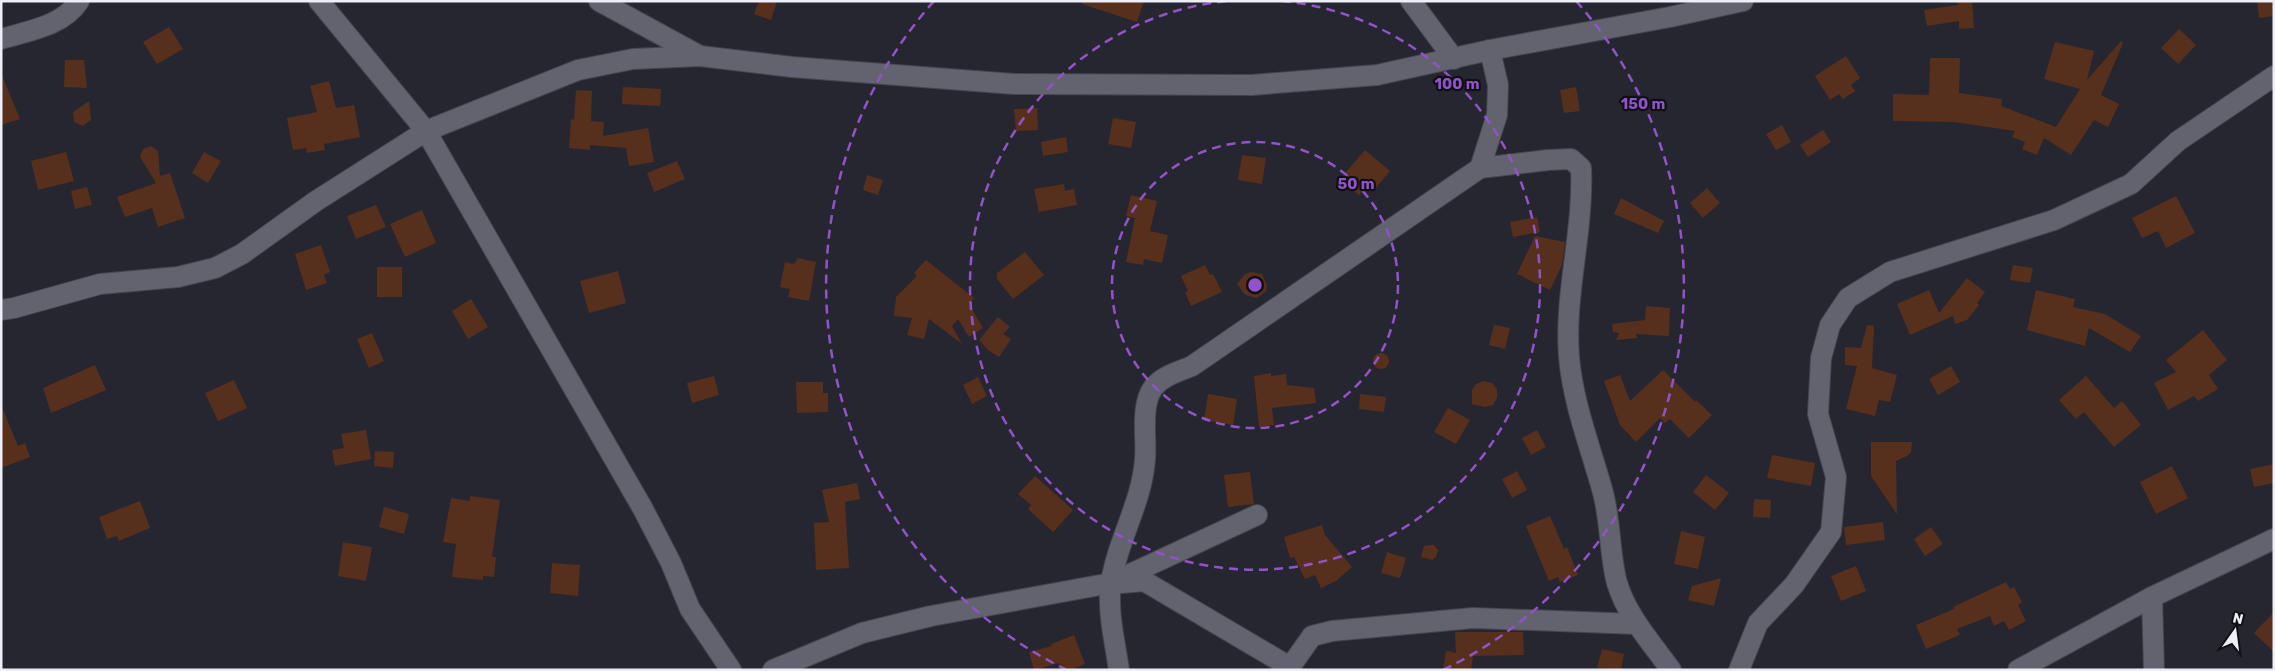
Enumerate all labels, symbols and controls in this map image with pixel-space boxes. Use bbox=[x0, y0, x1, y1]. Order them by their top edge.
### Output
text: 100 m bbox=[1435, 75, 1479, 93]
text: 150 m bbox=[1621, 95, 1665, 113]
text: 50 m bbox=[1338, 175, 1374, 193]
centre of rings bbox=[1246, 276, 1264, 294]
north arrow bbox=[2210, 606, 2260, 656]
text: N bbox=[2231, 609, 2245, 628]

